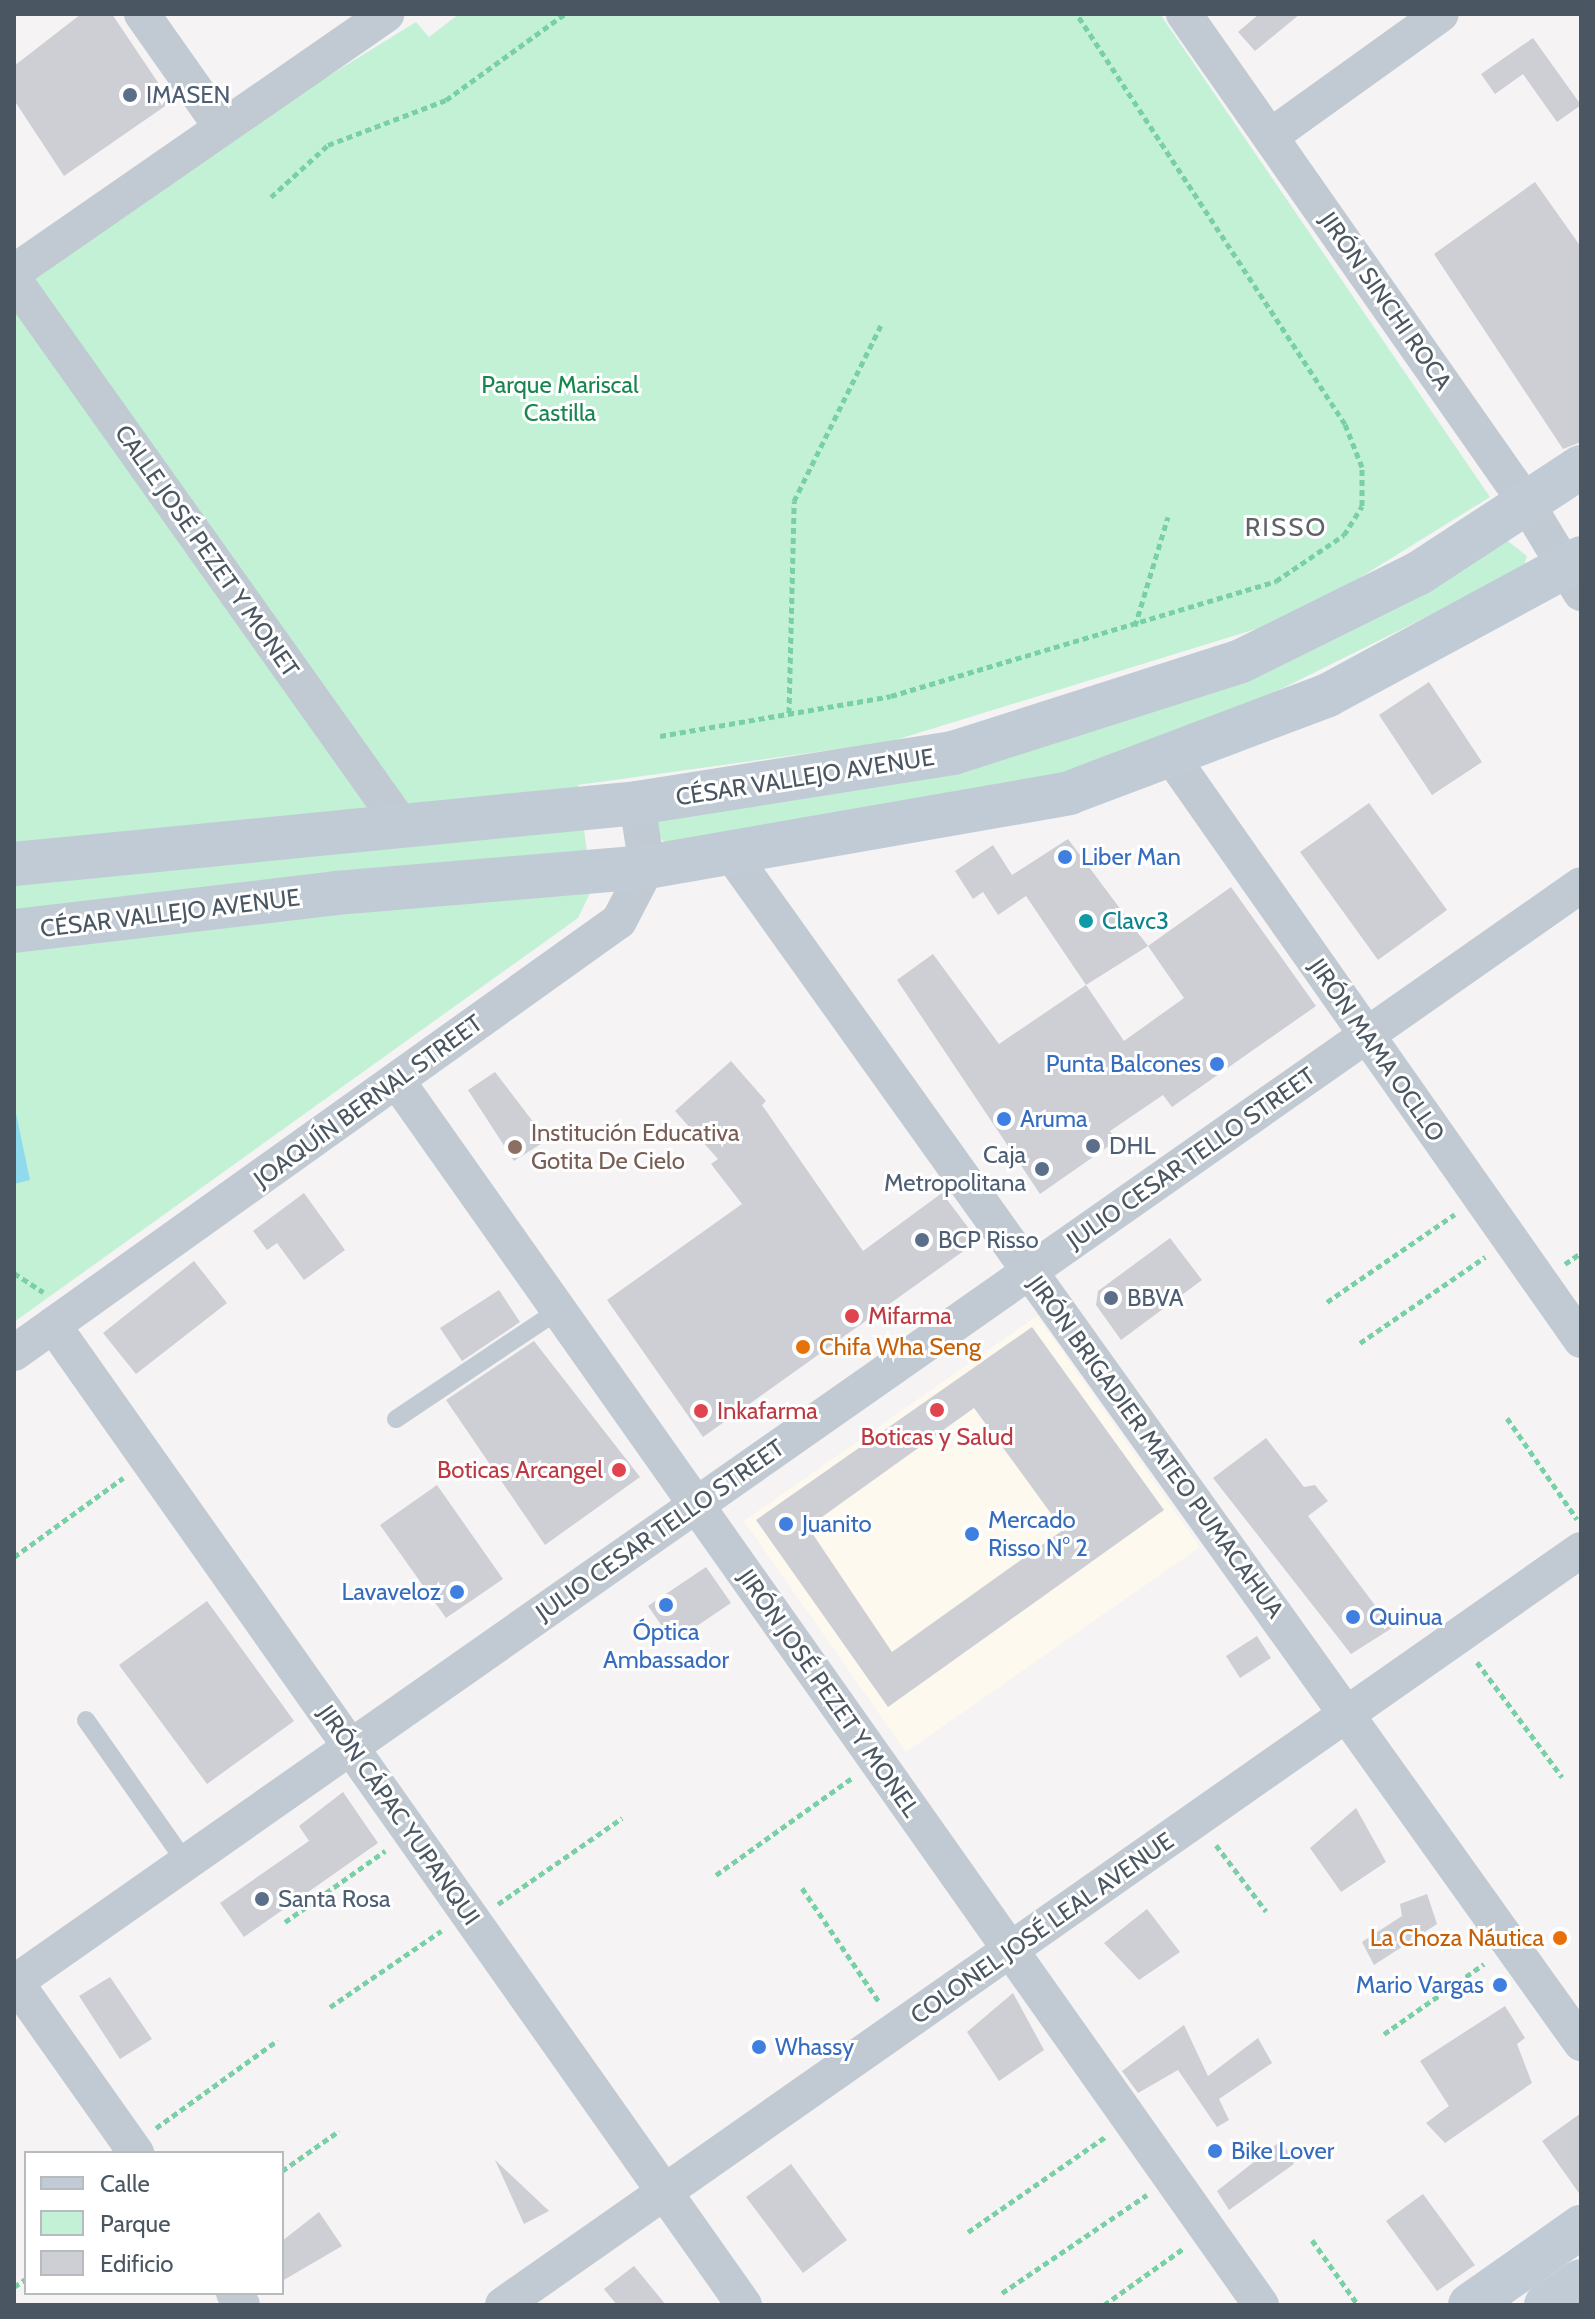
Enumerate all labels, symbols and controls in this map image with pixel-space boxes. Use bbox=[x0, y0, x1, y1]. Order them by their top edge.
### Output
place label: IMASEN bbox=[146, 81, 230, 109]
marker: IMASEN bbox=[121, 86, 139, 104]
street label: JIRÓN SINCHI ROCA bbox=[1314, 207, 1458, 395]
park label: Parque Mariscal Castilla bbox=[481, 371, 639, 427]
street label: CALLE JOSÉ PEZET Y MONET bbox=[109, 419, 305, 683]
district label: RISSO bbox=[1245, 512, 1327, 544]
street label: CÉSAR VALLEJO AVENUE bbox=[674, 742, 936, 812]
place label: Liber Man bbox=[1081, 843, 1181, 871]
marker: Liber Man bbox=[1056, 848, 1074, 866]
street label: CÉSAR VALLEJO AVENUE bbox=[38, 883, 302, 943]
place label: Clavc3 bbox=[1102, 907, 1169, 935]
marker: Clavc3 bbox=[1077, 912, 1095, 930]
street label: JIRÓN MAMA OCLLO bbox=[1303, 953, 1451, 1147]
street label: JOAQUÍN BERNAL STREET bbox=[248, 1009, 488, 1193]
place label: Punta Balcones bbox=[1046, 1050, 1201, 1078]
marker: Punta Balcones bbox=[1208, 1055, 1226, 1073]
street label: JULIO CESAR TELLO STREET bbox=[1061, 1061, 1321, 1255]
place label: Aruma bbox=[1020, 1105, 1088, 1133]
marker: Aruma bbox=[995, 1110, 1013, 1128]
place label: Institución Educativa Gotita De Cielo bbox=[531, 1119, 739, 1175]
place label: DHL bbox=[1109, 1132, 1155, 1160]
marker: DHL bbox=[1084, 1137, 1102, 1155]
marker: Institución Educativa Gotita De Cielo bbox=[506, 1138, 524, 1156]
place label: Caja Metropolitana bbox=[884, 1141, 1026, 1197]
marker: Caja Metropolitana bbox=[1033, 1160, 1051, 1178]
place label: BCP Risso bbox=[938, 1226, 1039, 1254]
marker: BCP Risso bbox=[913, 1231, 931, 1249]
street label: JIRÓN BRIGADIER MATEO PUMACAHUA bbox=[1022, 1270, 1290, 1624]
place label: BBVA bbox=[1127, 1284, 1184, 1312]
marker: BBVA bbox=[1102, 1289, 1120, 1307]
place label: Mifarma bbox=[868, 1302, 952, 1330]
marker: Mifarma bbox=[843, 1307, 861, 1325]
place label: Chifa Wha Seng bbox=[819, 1333, 981, 1361]
marker: Chifa Wha Seng bbox=[794, 1338, 812, 1356]
place label: Inkafarma bbox=[717, 1397, 818, 1425]
marker: Boticas y Salud bbox=[928, 1401, 946, 1419]
marker: Inkafarma bbox=[692, 1402, 710, 1420]
place label: Boticas y Salud bbox=[861, 1423, 1013, 1451]
street label: JULIO CESAR TELLO STREET bbox=[530, 1433, 790, 1627]
place label: Boticas Arcangel bbox=[437, 1456, 603, 1484]
marker: Boticas Arcangel bbox=[610, 1461, 628, 1479]
place label: Mercado Risso N° 2 bbox=[988, 1506, 1088, 1562]
place label: Juanito bbox=[802, 1510, 872, 1538]
marker: Juanito bbox=[777, 1515, 795, 1533]
marker: Mercado Risso N° 2 bbox=[963, 1525, 981, 1543]
street label: JIRÓN JOSÉ PEZET Y MONEL bbox=[732, 1564, 926, 1822]
place label: Lavaveloz bbox=[341, 1578, 441, 1606]
marker: Lavaveloz bbox=[448, 1583, 466, 1601]
marker: Óptica Ambassador bbox=[657, 1596, 675, 1614]
place label: Quinua bbox=[1369, 1603, 1443, 1631]
marker: Quinua bbox=[1344, 1608, 1362, 1626]
place label: Óptica Ambassador bbox=[603, 1618, 729, 1674]
street label: JIRÓN CÁPAC YUPANQUI bbox=[312, 1699, 486, 1931]
street label: COLONEL JOSÉ LEAL AVENUE bbox=[905, 1826, 1179, 2030]
place label: Santa Rosa bbox=[278, 1885, 390, 1913]
marker: Santa Rosa bbox=[253, 1890, 271, 1908]
place label: La Choza Náutica bbox=[1370, 1924, 1544, 1952]
marker: La Choza Náutica bbox=[1551, 1929, 1569, 1947]
place label: Mario Vargas bbox=[1356, 1971, 1484, 1999]
marker: Mario Vargas bbox=[1491, 1976, 1509, 1994]
place label: Whassy bbox=[775, 2033, 854, 2061]
marker: Whassy bbox=[750, 2038, 768, 2056]
place label: Bike Lover bbox=[1231, 2137, 1334, 2165]
marker: Bike Lover bbox=[1206, 2142, 1224, 2160]
legend bbox=[24, 2151, 284, 2295]
text: Calle bbox=[100, 2169, 150, 2198]
text: Parque bbox=[100, 2209, 170, 2238]
text: Edificio bbox=[100, 2249, 174, 2278]

